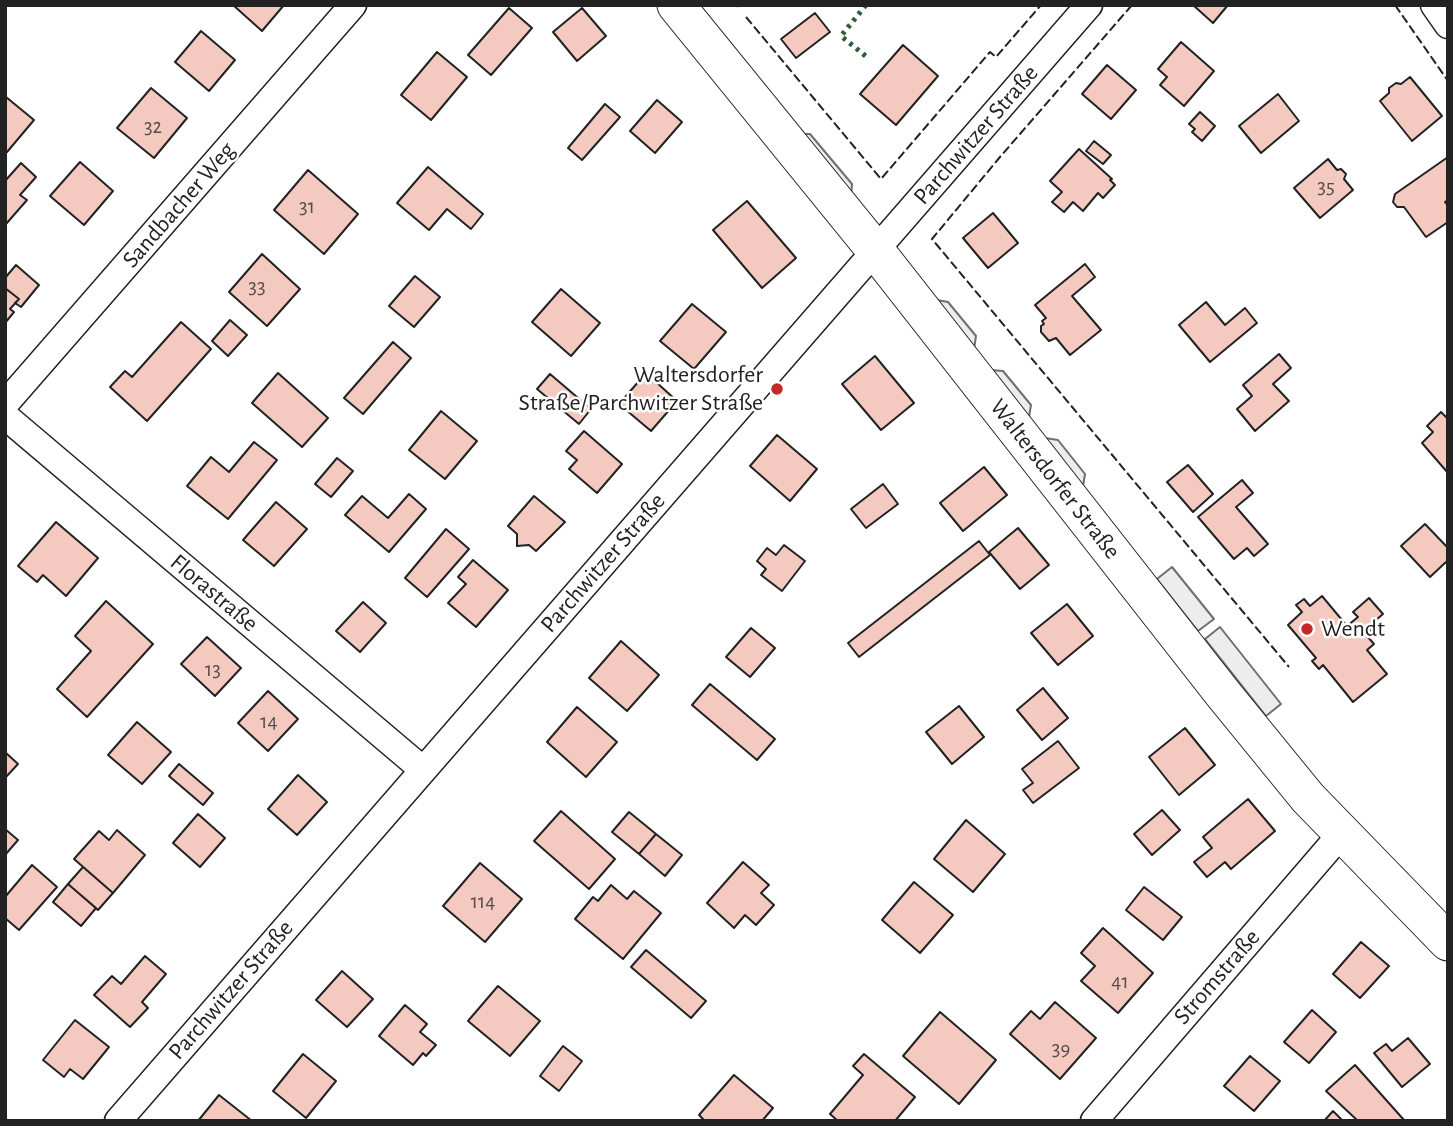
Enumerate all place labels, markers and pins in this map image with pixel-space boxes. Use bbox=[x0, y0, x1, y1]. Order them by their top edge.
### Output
place label: Waltersdorfer Straße/Parchwitzer Straße bbox=[519, 361, 763, 417]
marker: Waltersdorfer Straße/Parchwitzer Straße bbox=[769, 381, 785, 397]
place label: Wendt bbox=[1321, 615, 1385, 643]
marker: Wendt bbox=[1299, 621, 1315, 637]

